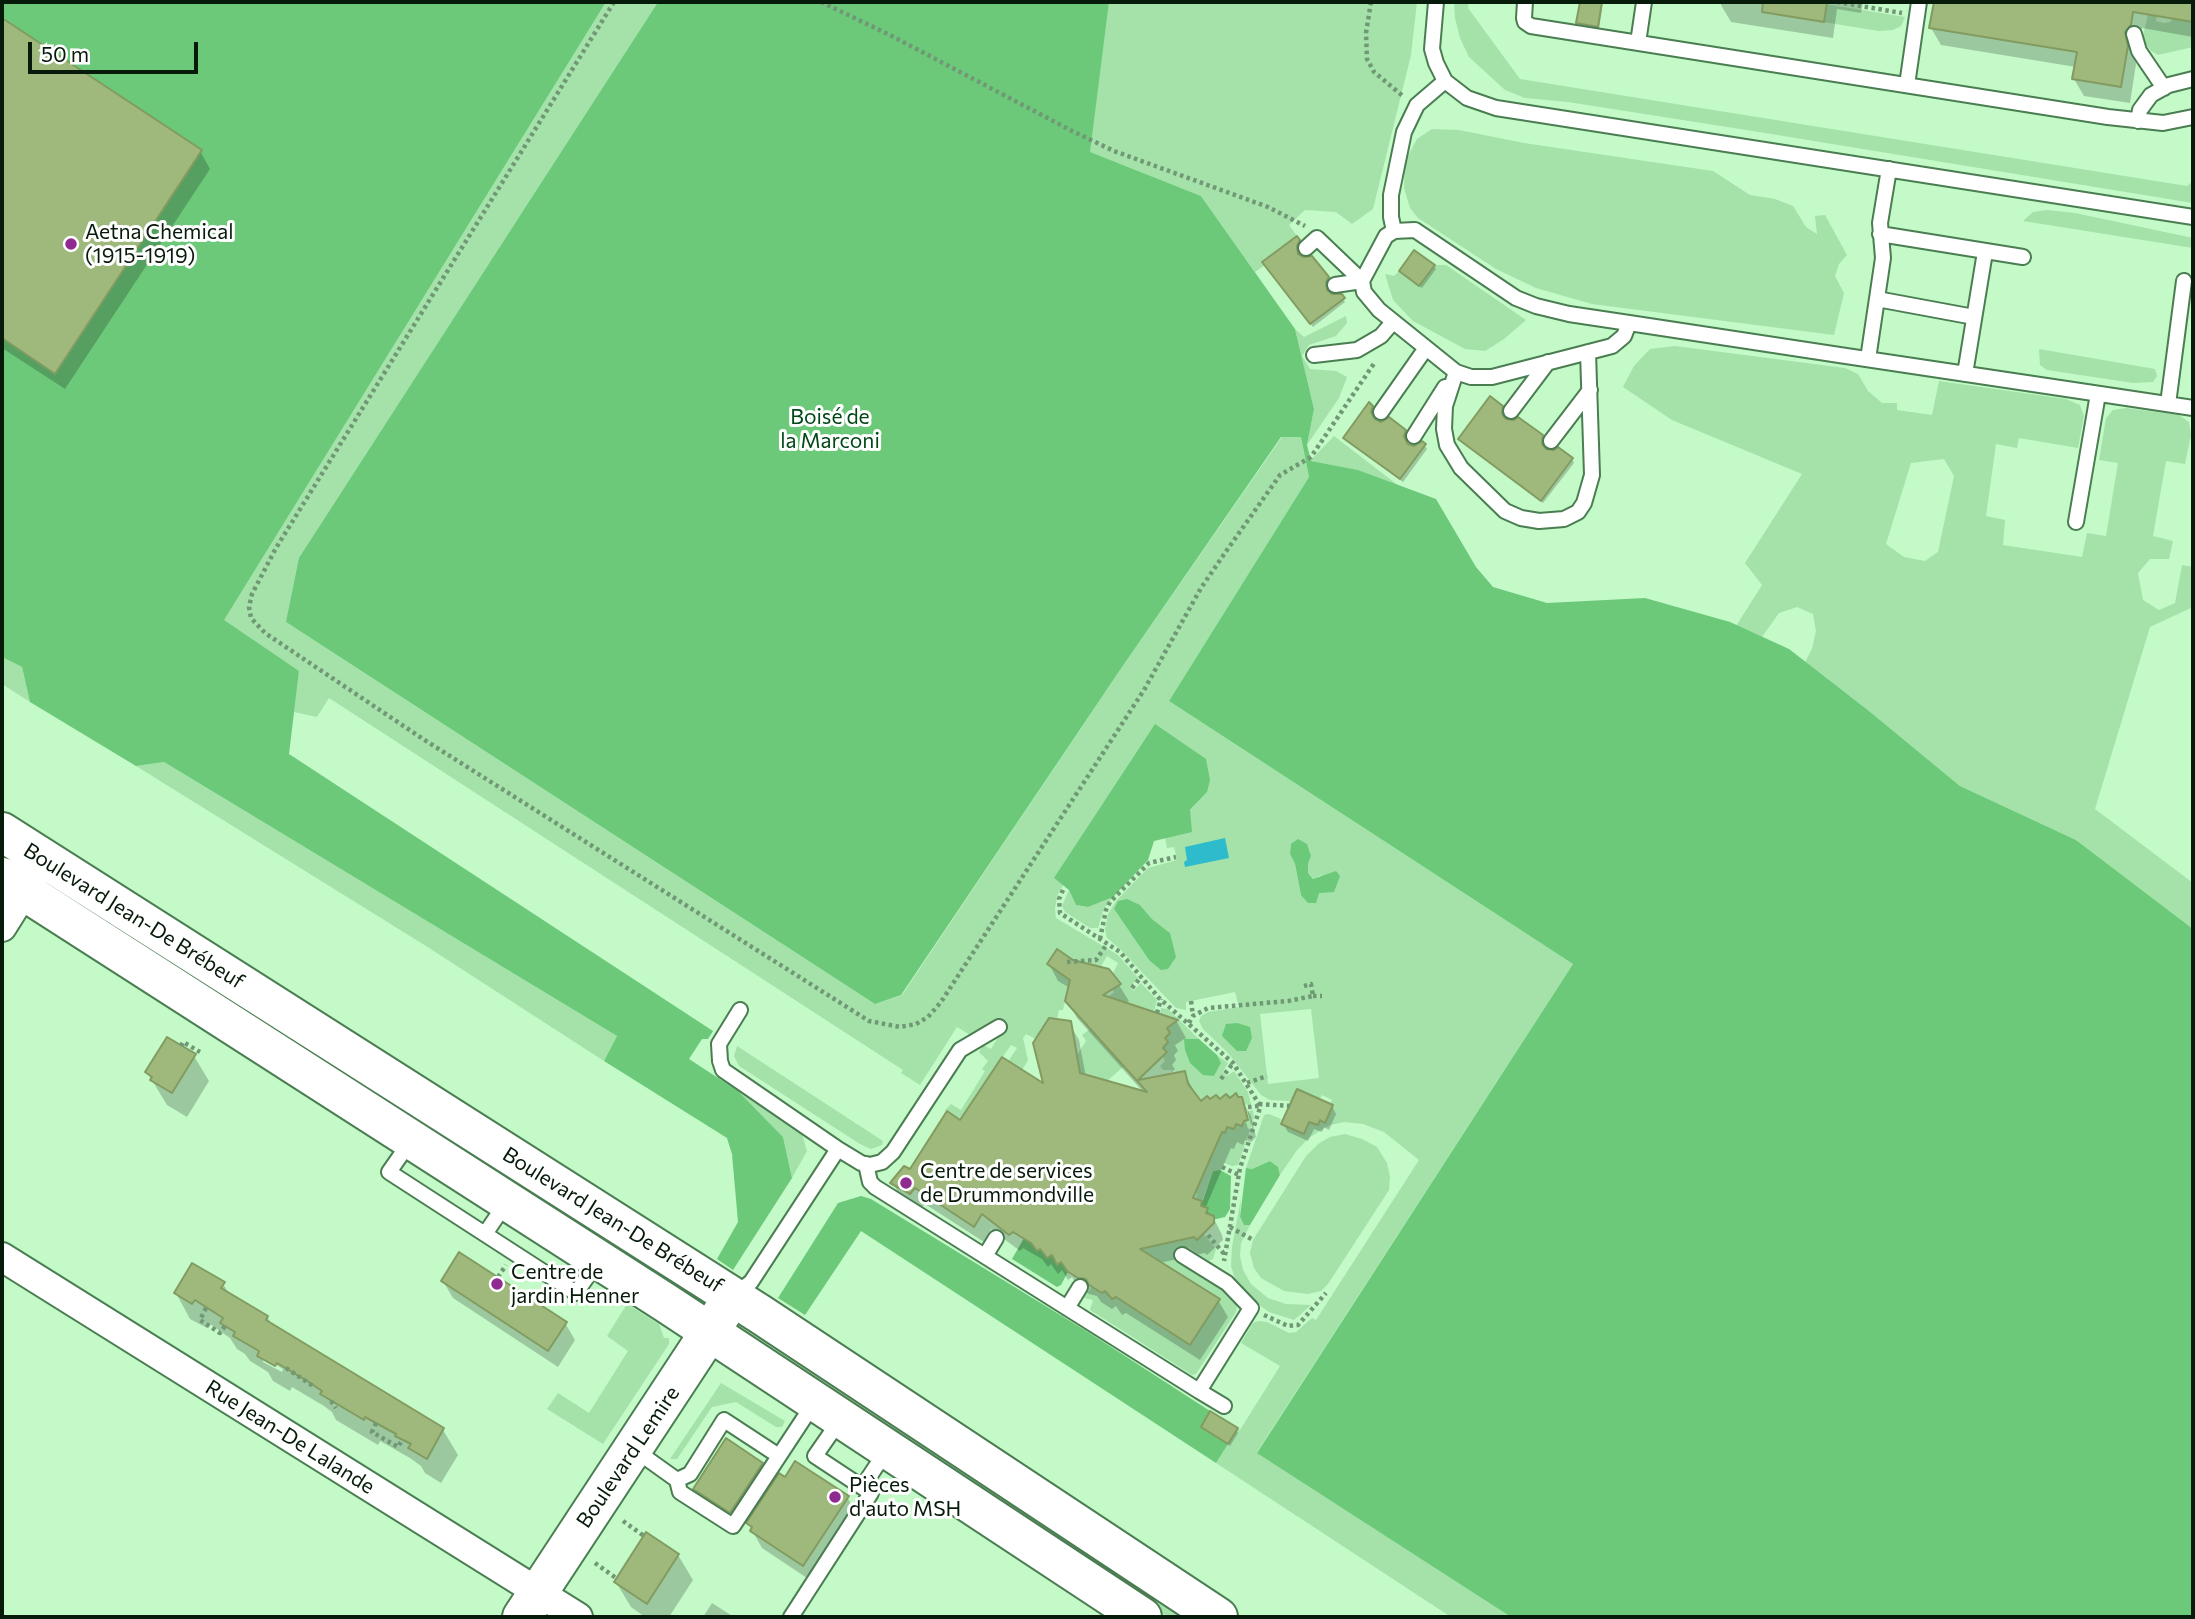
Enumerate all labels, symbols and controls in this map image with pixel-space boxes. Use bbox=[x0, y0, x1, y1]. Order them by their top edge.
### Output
scale bar bbox=[32, 28, 201, 72]
text: 50 m bbox=[41, 41, 89, 66]
place label: Aetna Chemical (1915-1919) bbox=[85, 219, 234, 269]
marker: Aetna Chemical (1915-1919) bbox=[63, 236, 79, 252]
park label: Boisé de la Marconi bbox=[780, 404, 880, 454]
street label: Boulevard Jean-De Brébeuf bbox=[19, 838, 249, 994]
street label: Boulevard Jean-De Brébeuf bbox=[498, 1142, 728, 1298]
place label: Centre de services de Drummondville bbox=[920, 1158, 1094, 1208]
marker: Centre de services de Drummondville bbox=[898, 1175, 914, 1191]
place label: Centre de jardin Henner bbox=[511, 1259, 639, 1309]
marker: Centre de jardin Henner bbox=[489, 1276, 505, 1292]
street label: Rue Jean-De Lalande bbox=[201, 1375, 379, 1499]
street label: Boulevard Lemire bbox=[571, 1381, 685, 1533]
place label: Pièces d'auto MSH bbox=[849, 1472, 961, 1522]
marker: Pièces d'auto MSH bbox=[827, 1489, 843, 1505]

